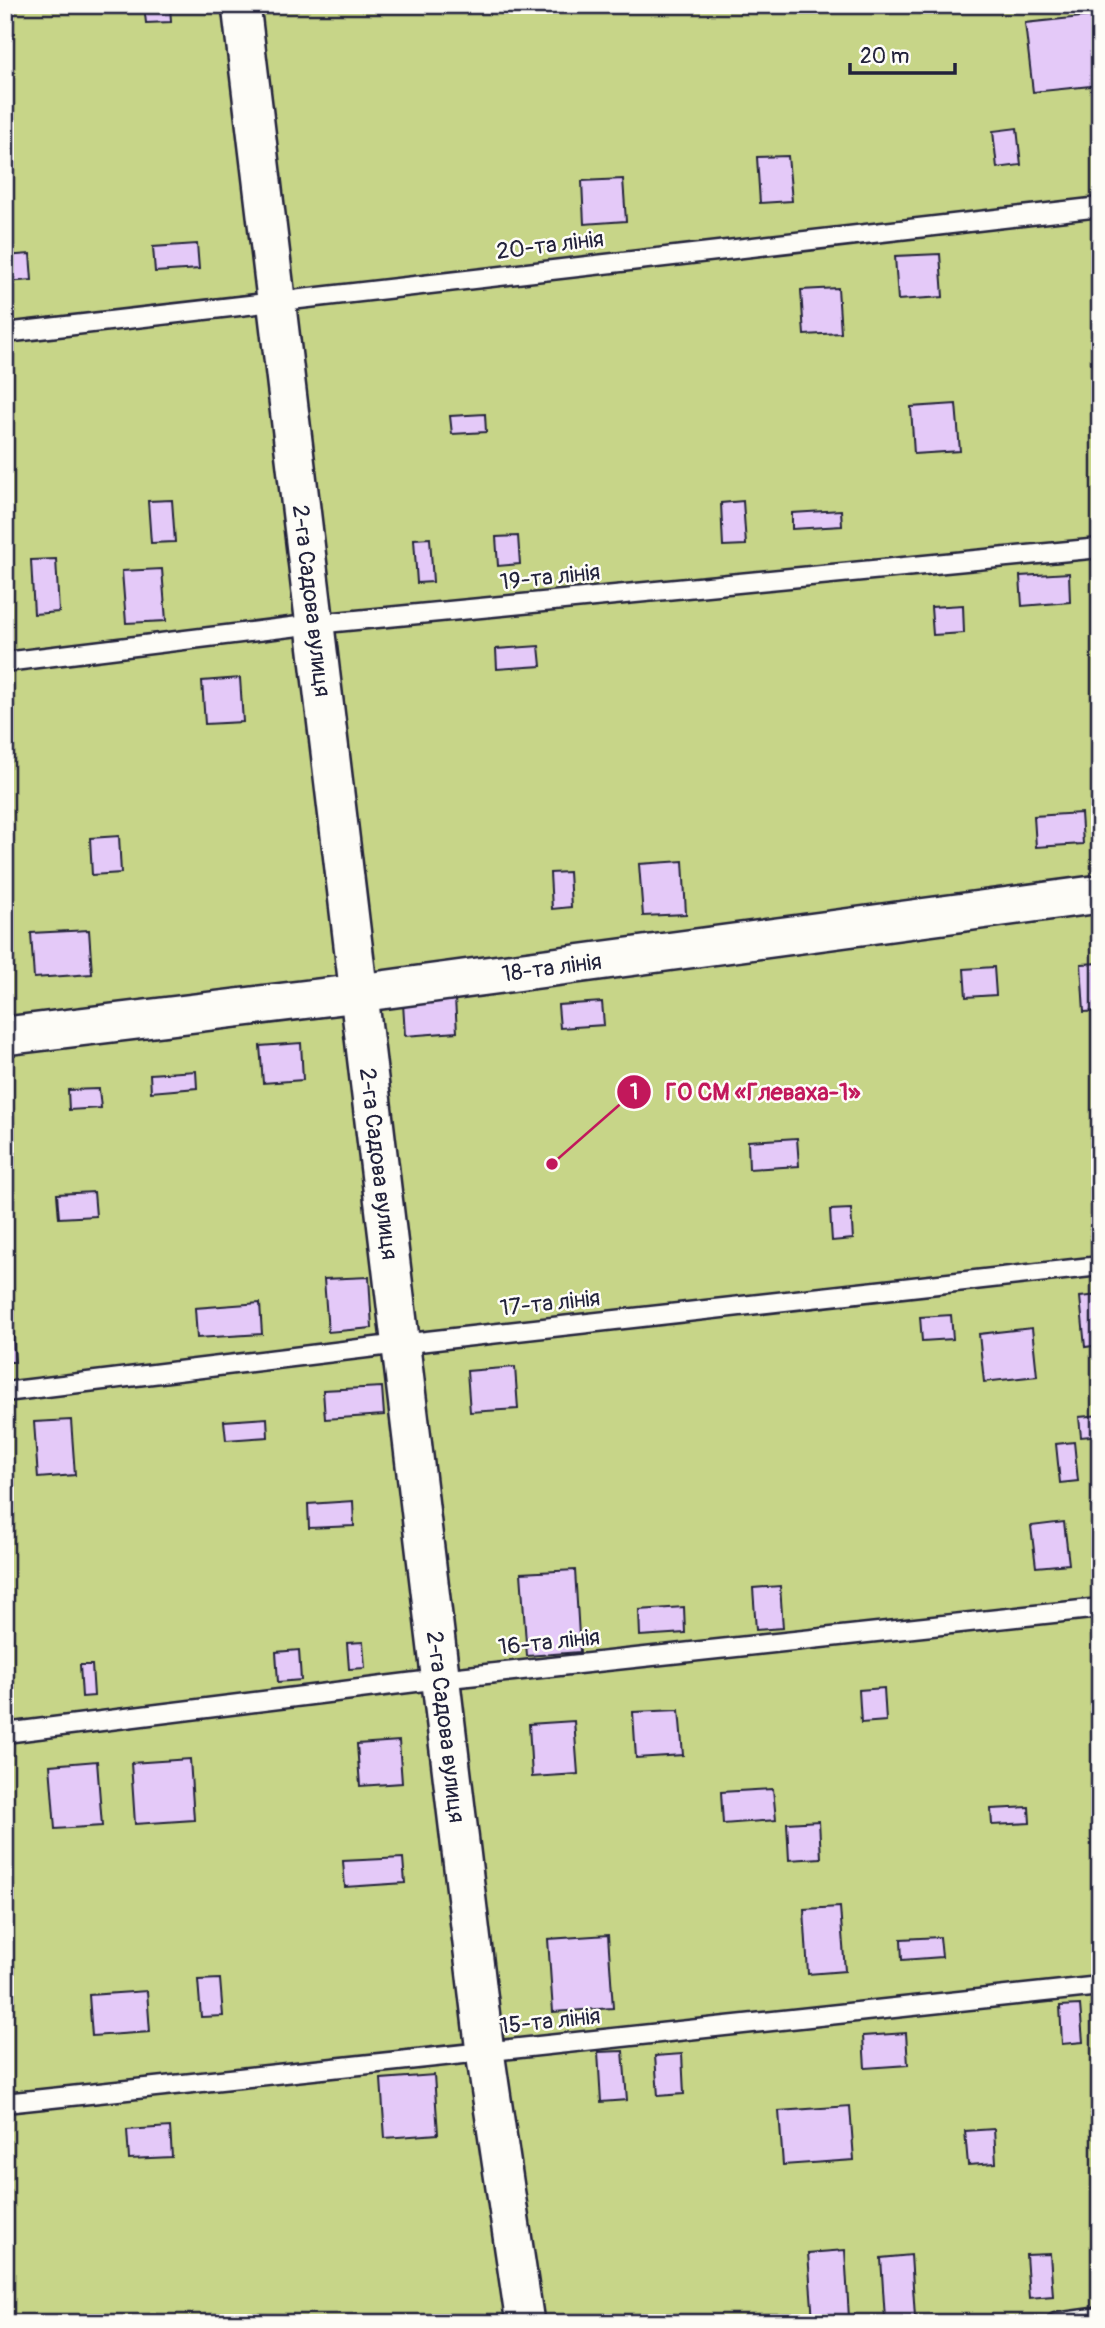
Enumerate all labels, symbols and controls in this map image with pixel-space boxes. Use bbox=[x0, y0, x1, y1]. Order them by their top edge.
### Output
scale bar bbox=[850, 32, 954, 76]
text: 20 m bbox=[860, 43, 909, 70]
street label: 20-та лінія bbox=[495, 224, 605, 266]
street label: 2-га Садова вулиця bbox=[286, 503, 338, 698]
street label: 19-та лінія bbox=[499, 557, 601, 597]
street label: 18-та лінія bbox=[500, 946, 603, 988]
street label: 2-га Садова вулиця bbox=[353, 1066, 405, 1261]
callout: ГО СМ «Глеваха-1» bbox=[616, 1069, 874, 1114]
text: ГО СМ «Глеваха-1» bbox=[665, 1078, 861, 1107]
text: 1 bbox=[630, 1079, 638, 1106]
street label: 17-та лінія bbox=[498, 1283, 602, 1323]
street label: 16-та лінія bbox=[497, 1622, 601, 1662]
street label: 2-га Садова вулиця bbox=[420, 1629, 472, 1824]
street label: 15-та лінія bbox=[498, 2001, 602, 2041]

